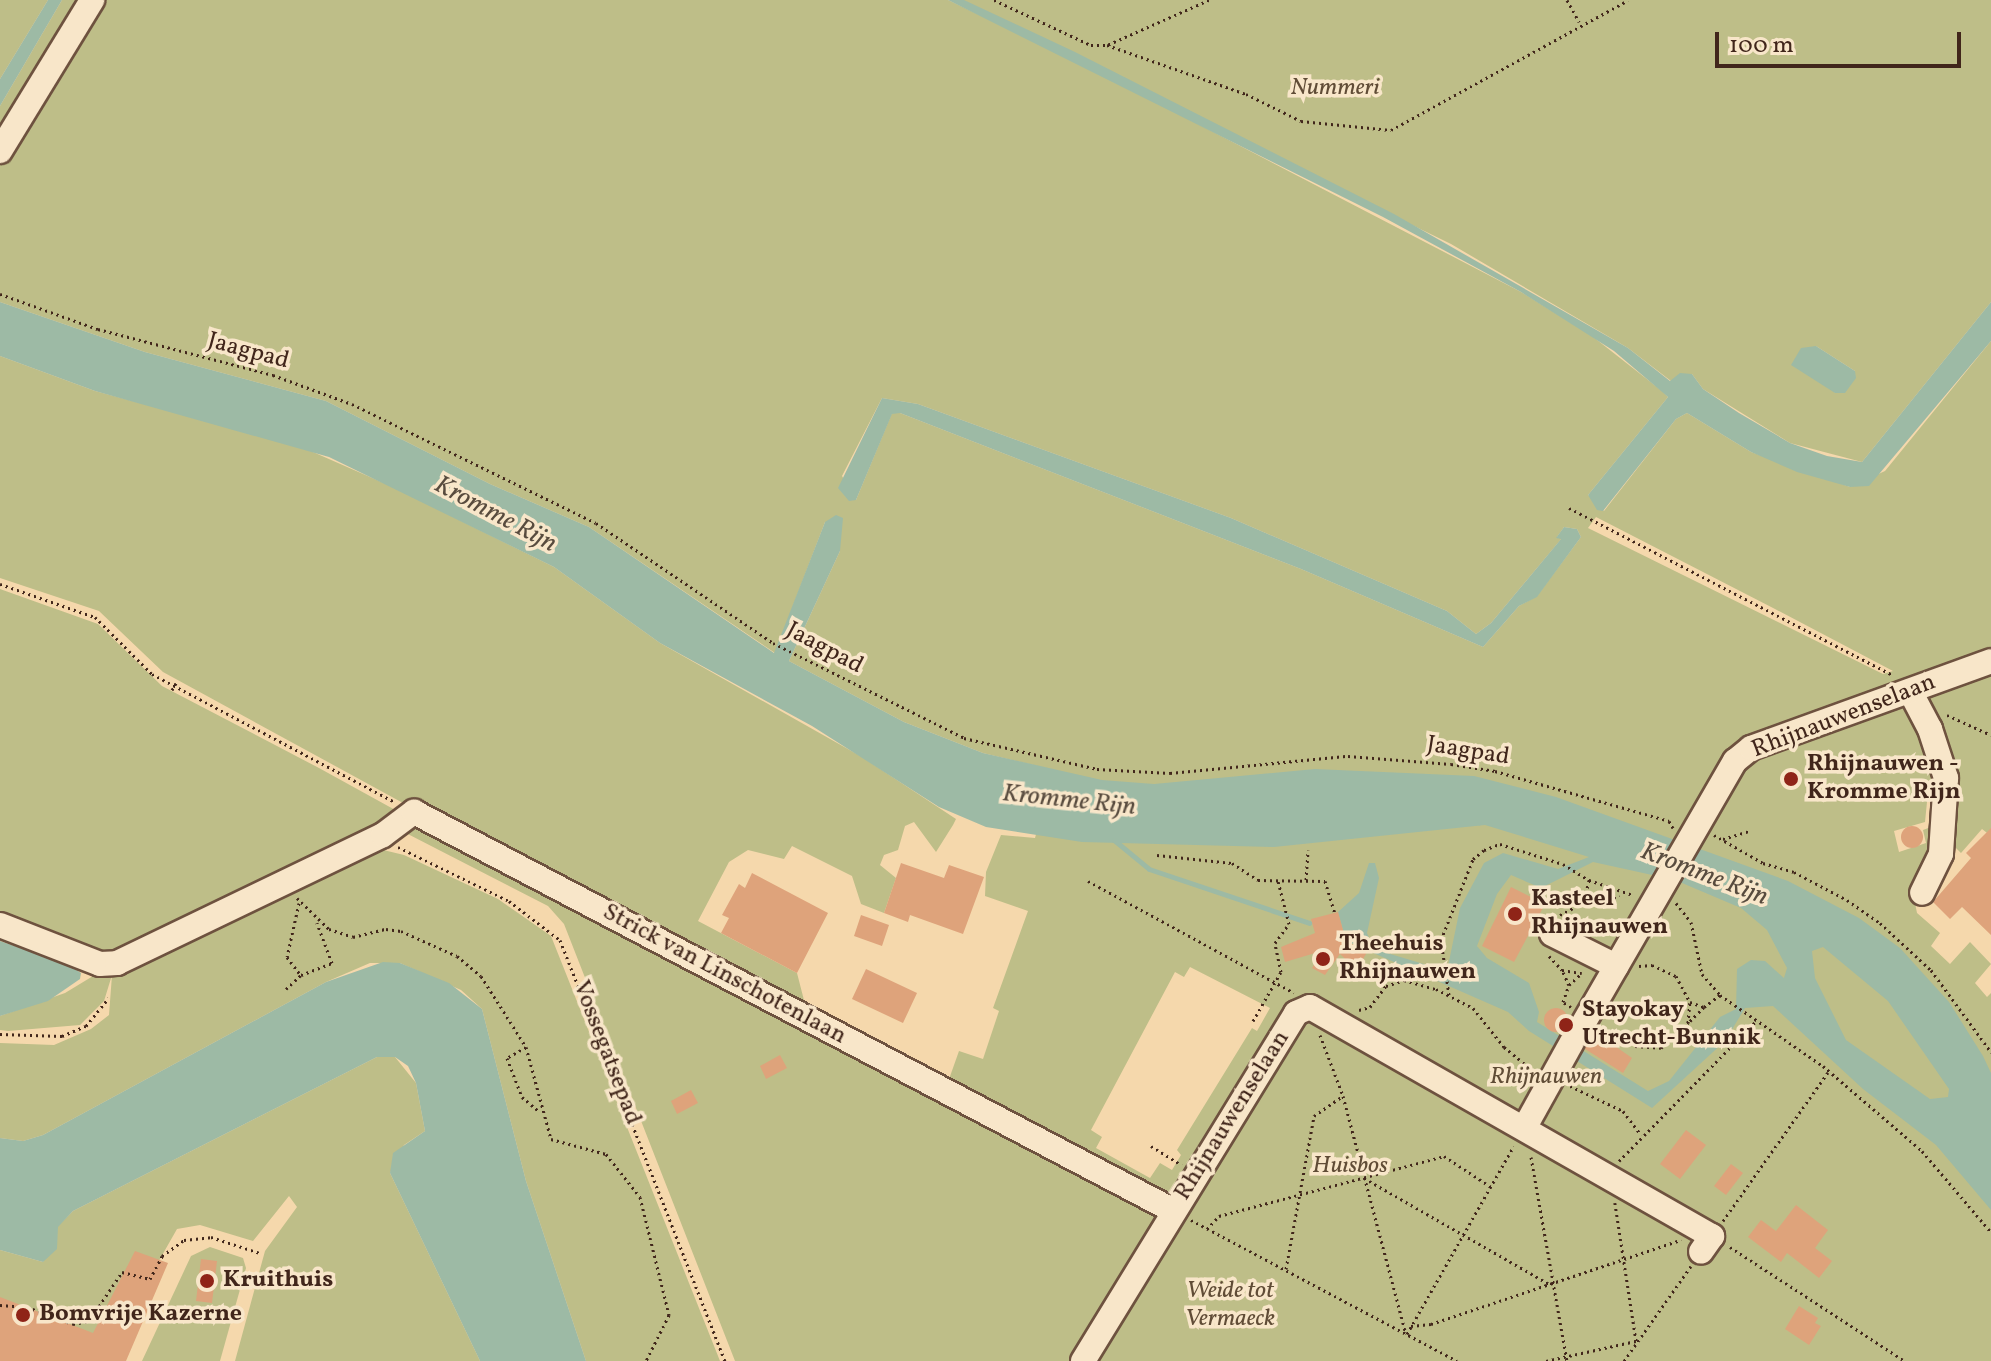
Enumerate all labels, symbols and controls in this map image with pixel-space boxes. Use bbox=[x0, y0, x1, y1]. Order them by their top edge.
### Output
scale bar bbox=[1719, 16, 1965, 66]
text: 100 m bbox=[1729, 29, 1794, 63]
park label: Nummeri bbox=[1290, 75, 1380, 103]
street label: Jaagpad bbox=[204, 327, 292, 377]
water label: Kromme Rijn bbox=[429, 470, 561, 560]
street label: Jaagpad bbox=[780, 617, 868, 681]
street label: Rhijnauwenselaan bbox=[1748, 669, 1940, 765]
street label: Jaagpad bbox=[1425, 731, 1511, 773]
place label: Rhijnauwen - Kromme Rijn bbox=[1807, 751, 1960, 807]
marker: Rhijnauwen - Kromme Rijn bbox=[1782, 770, 1800, 788]
water label: Kromme Rijn bbox=[1001, 778, 1137, 824]
water label: Kromme Rijn bbox=[1636, 836, 1772, 914]
place label: Kasteel Rhijnauwen bbox=[1531, 886, 1668, 942]
street label: Strick van Linschotenlaan bbox=[597, 898, 851, 1052]
marker: Kasteel Rhijnauwen bbox=[1506, 905, 1524, 923]
place label: Theehuis Rhijnauwen bbox=[1339, 931, 1476, 987]
marker: Theehuis Rhijnauwen bbox=[1314, 950, 1332, 968]
street label: Vossegatsepad bbox=[565, 977, 647, 1129]
place label: Stayokay Utrecht-Bunnik bbox=[1582, 997, 1761, 1053]
marker: Stayokay Utrecht-Bunnik bbox=[1557, 1016, 1575, 1034]
street label: Rhijnauwenselaan bbox=[1169, 1026, 1297, 1206]
park label: Rhijnauwen bbox=[1490, 1064, 1602, 1092]
park label: Huisbos bbox=[1312, 1153, 1388, 1181]
place label: Kruithuis bbox=[223, 1267, 333, 1295]
marker: Kruithuis bbox=[198, 1272, 216, 1290]
park label: Weide tot Vermaeck bbox=[1185, 1278, 1275, 1334]
place label: Bomvrije Kazerne bbox=[39, 1301, 242, 1329]
marker: Bomvrije Kazerne bbox=[14, 1306, 32, 1324]

